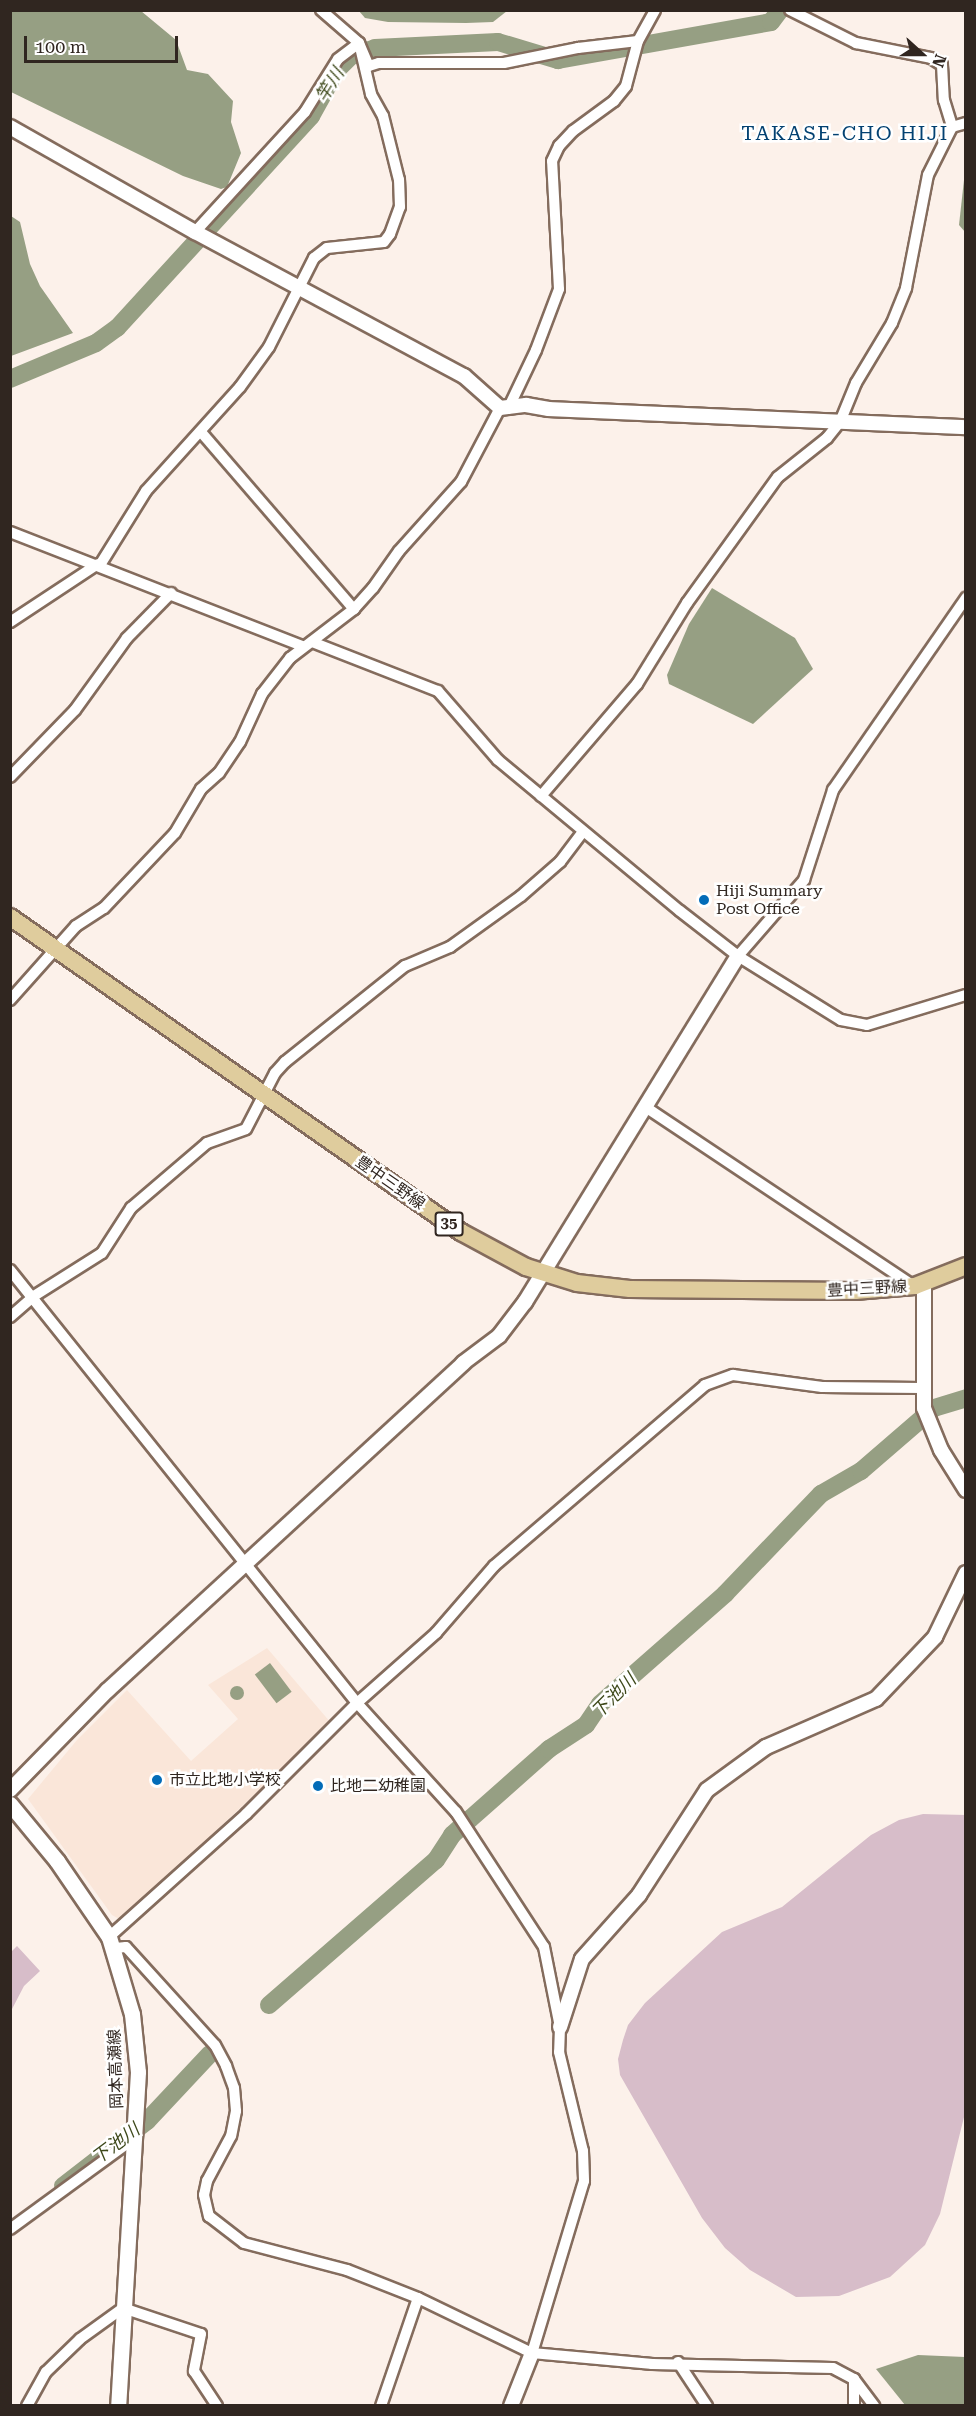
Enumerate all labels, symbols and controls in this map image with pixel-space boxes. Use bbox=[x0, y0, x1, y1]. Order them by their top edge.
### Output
scale bar bbox=[27, 24, 182, 62]
north arrow bbox=[892, 24, 952, 84]
text: 100 m bbox=[35, 36, 86, 57]
text: N bbox=[928, 51, 950, 70]
water label: 竿川 bbox=[311, 64, 349, 106]
district label: TAKASE-CHO HIJI bbox=[741, 121, 949, 145]
place label: Hiji Summary Post Office bbox=[716, 881, 823, 919]
marker: Hiji Summary Post Office bbox=[697, 893, 711, 907]
street label: 豊中三野線 bbox=[352, 1152, 428, 1214]
road number: 35 bbox=[434, 1212, 464, 1236]
street label: 豊中三野線 bbox=[827, 1277, 907, 1301]
water label: 下池川 bbox=[587, 1669, 641, 1723]
place label: 市立比地小学校 bbox=[169, 1770, 281, 1790]
marker: 市立比地小学校 bbox=[150, 1773, 164, 1787]
place label: 比地二幼稚園 bbox=[330, 1776, 426, 1796]
marker: 比地二幼稚園 bbox=[311, 1779, 325, 1793]
street label: 岡本高瀬線 bbox=[105, 2029, 127, 2109]
water label: 下池川 bbox=[88, 2119, 144, 2169]

